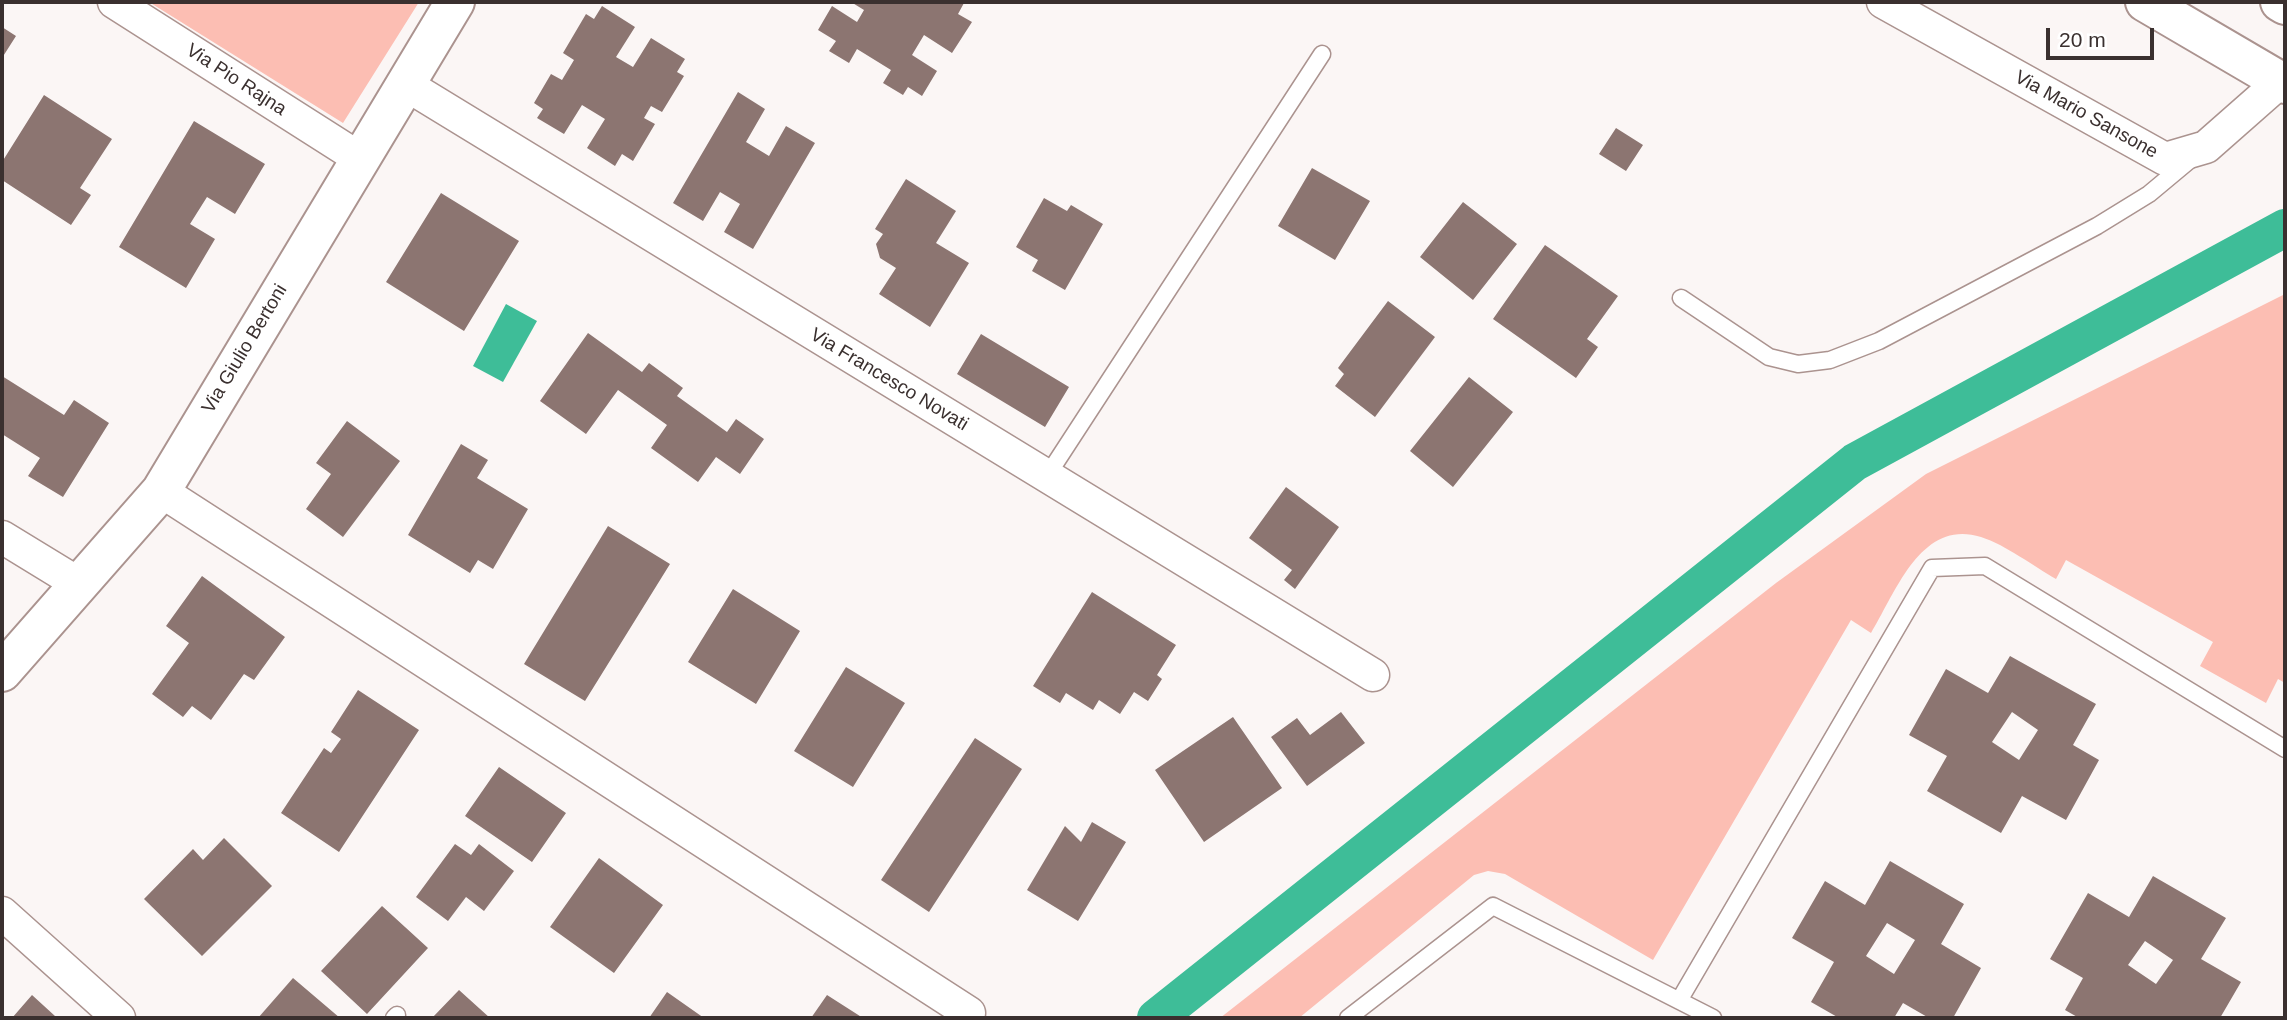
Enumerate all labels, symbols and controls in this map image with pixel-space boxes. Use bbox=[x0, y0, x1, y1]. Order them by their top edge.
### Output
scale bar bbox=[2049, 14, 2158, 58]
text: 20 m bbox=[2059, 28, 2106, 51]
street label: Via Pio Rajna bbox=[182, 39, 290, 121]
street label: Via Mario Sansone bbox=[2010, 66, 2162, 164]
street label: Via Giulio Bertoni bbox=[198, 280, 292, 418]
street label: Via Francesco Novati bbox=[806, 324, 972, 436]

